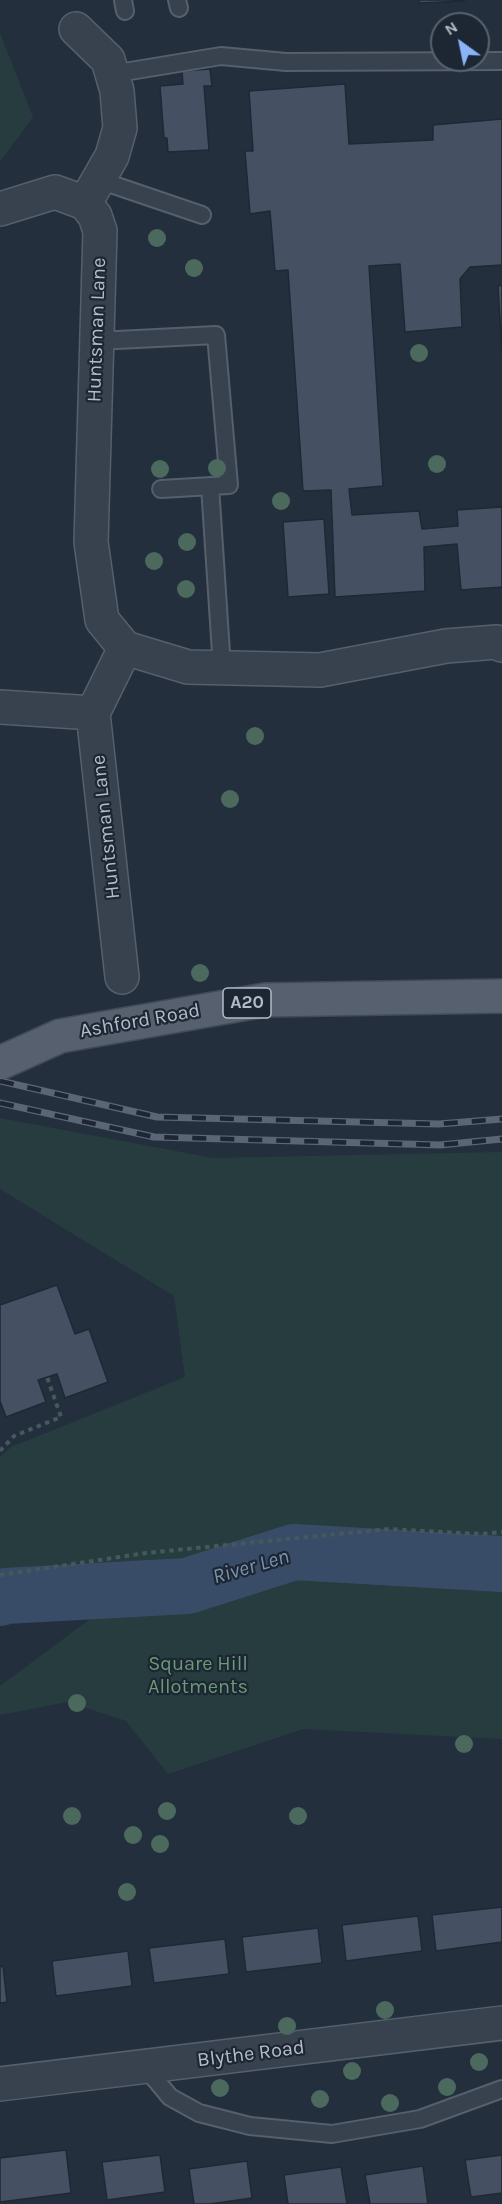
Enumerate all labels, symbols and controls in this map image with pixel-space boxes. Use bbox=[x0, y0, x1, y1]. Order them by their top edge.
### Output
north arrow bbox=[430, 12, 490, 72]
text: N bbox=[441, 17, 461, 39]
street label: Huntsman Lane bbox=[82, 257, 112, 403]
street label: Huntsman Lane bbox=[86, 754, 126, 900]
road number: A20 bbox=[223, 988, 271, 1018]
street label: Ashford Road bbox=[78, 999, 202, 1043]
water label: River Len bbox=[210, 1544, 292, 1590]
park label: Square Hill Allotments bbox=[148, 1652, 248, 1699]
street label: Blythe Road bbox=[196, 2036, 306, 2072]

